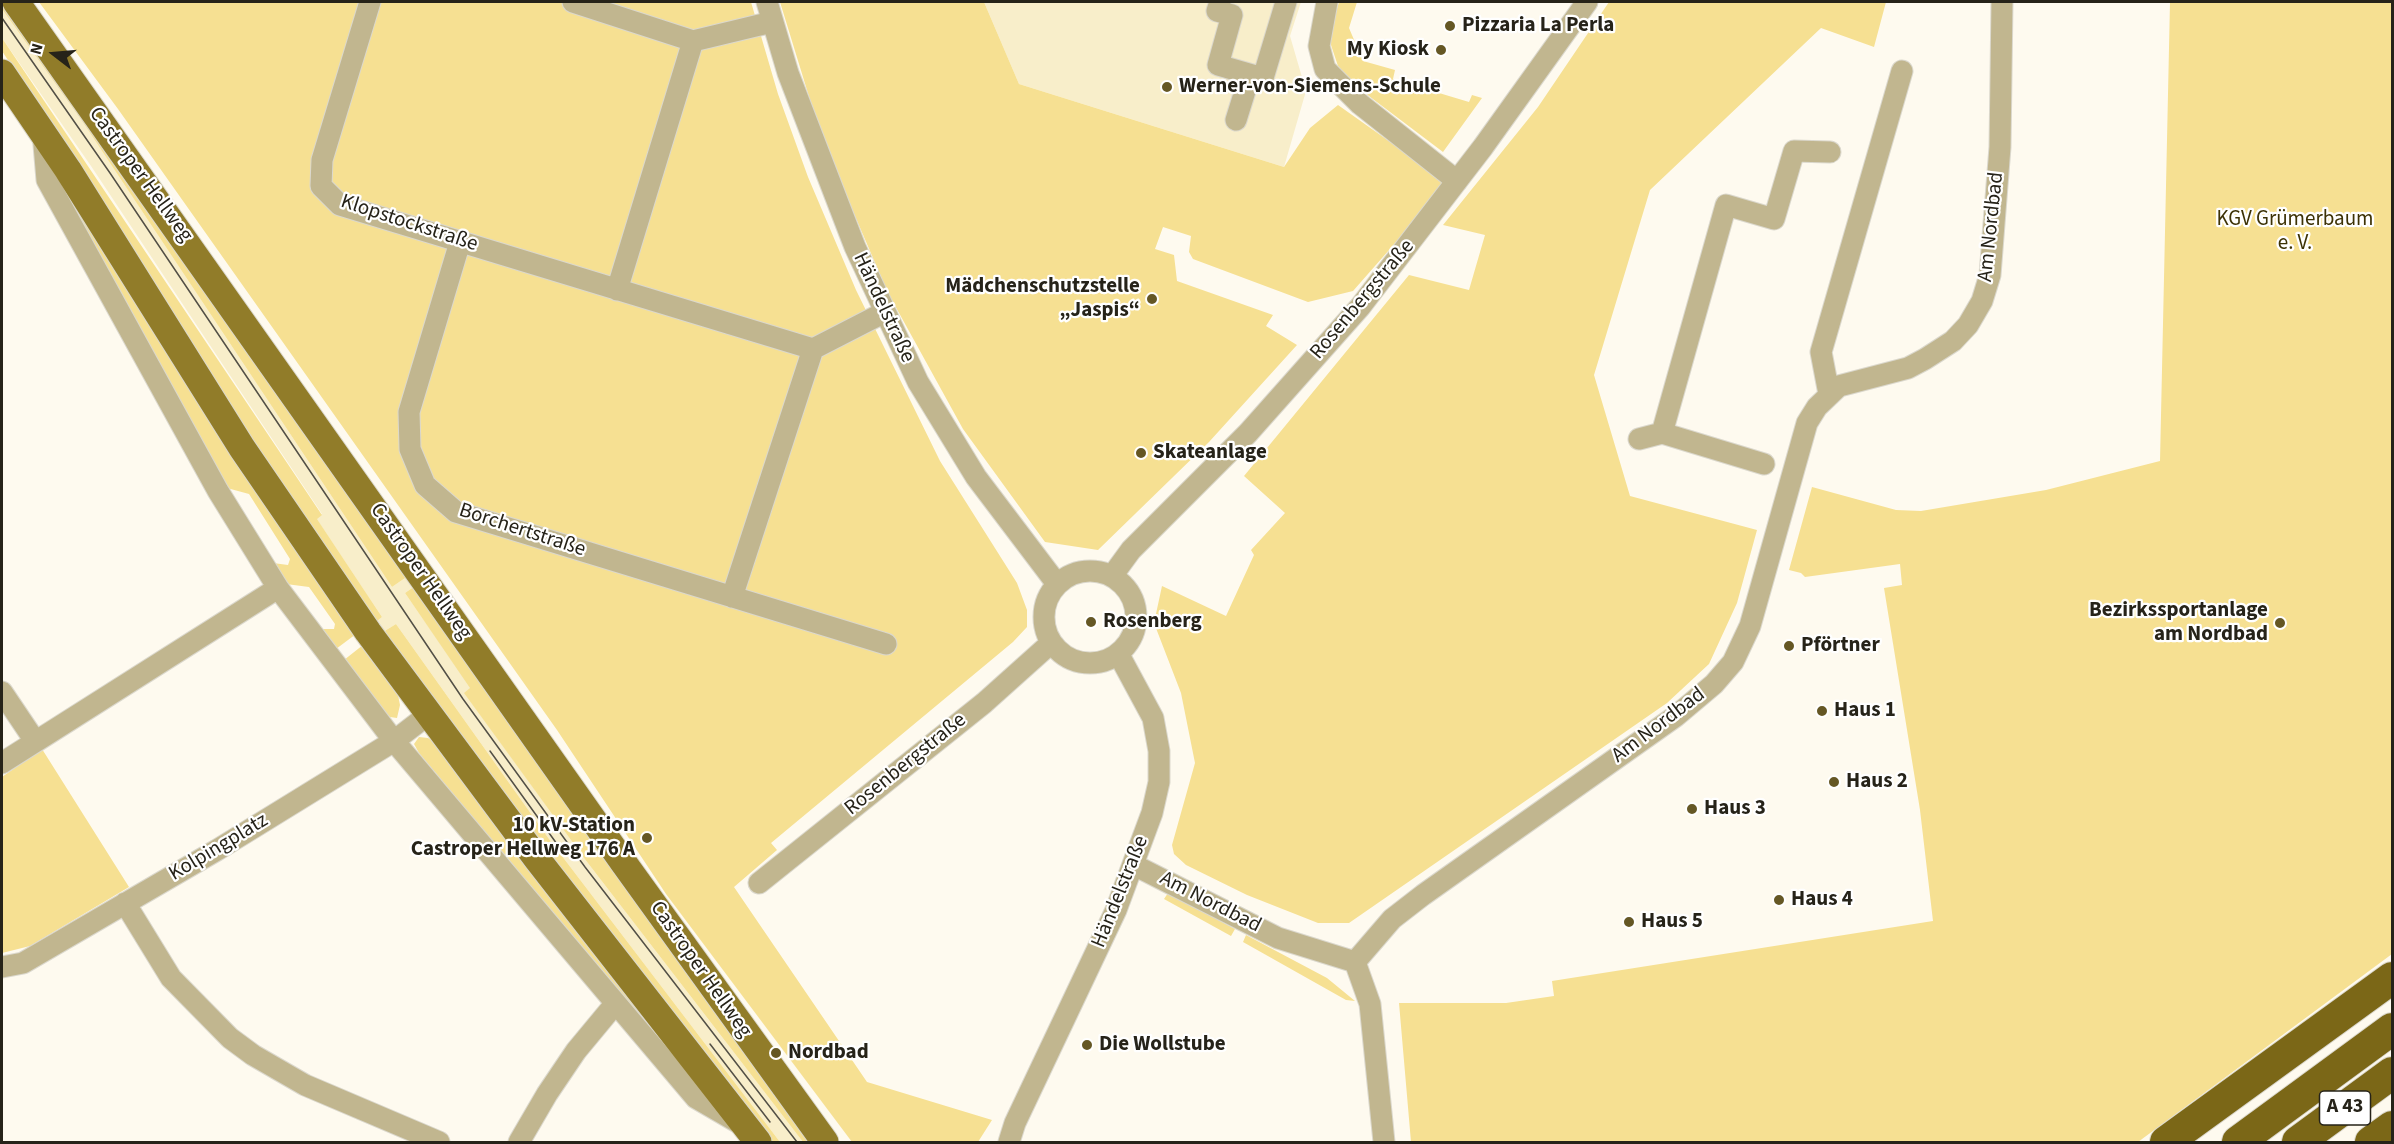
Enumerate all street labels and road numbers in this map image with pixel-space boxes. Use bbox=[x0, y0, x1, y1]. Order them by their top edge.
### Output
street label: Castroper Hellweg bbox=[83, 103, 197, 247]
street label: Am Nordbad bbox=[1974, 171, 2010, 283]
street label: Klopstockstraße bbox=[337, 190, 481, 258]
street label: Rosenbergstraße bbox=[1306, 235, 1420, 365]
street label: Händelstraße bbox=[847, 249, 919, 367]
street label: Castroper Hellweg bbox=[364, 499, 476, 645]
street label: Borchertstraße bbox=[455, 499, 589, 563]
street label: Am Nordbad bbox=[1607, 683, 1711, 769]
street label: Rosenbergstraße bbox=[840, 708, 972, 822]
street label: Kolpingplatz bbox=[165, 809, 273, 887]
street label: Händelstraße bbox=[1087, 832, 1155, 952]
street label: Am Nordbad bbox=[1155, 867, 1265, 939]
street label: Castroper Hellweg bbox=[644, 897, 756, 1043]
road number: A 43 bbox=[2320, 1091, 2370, 1125]

